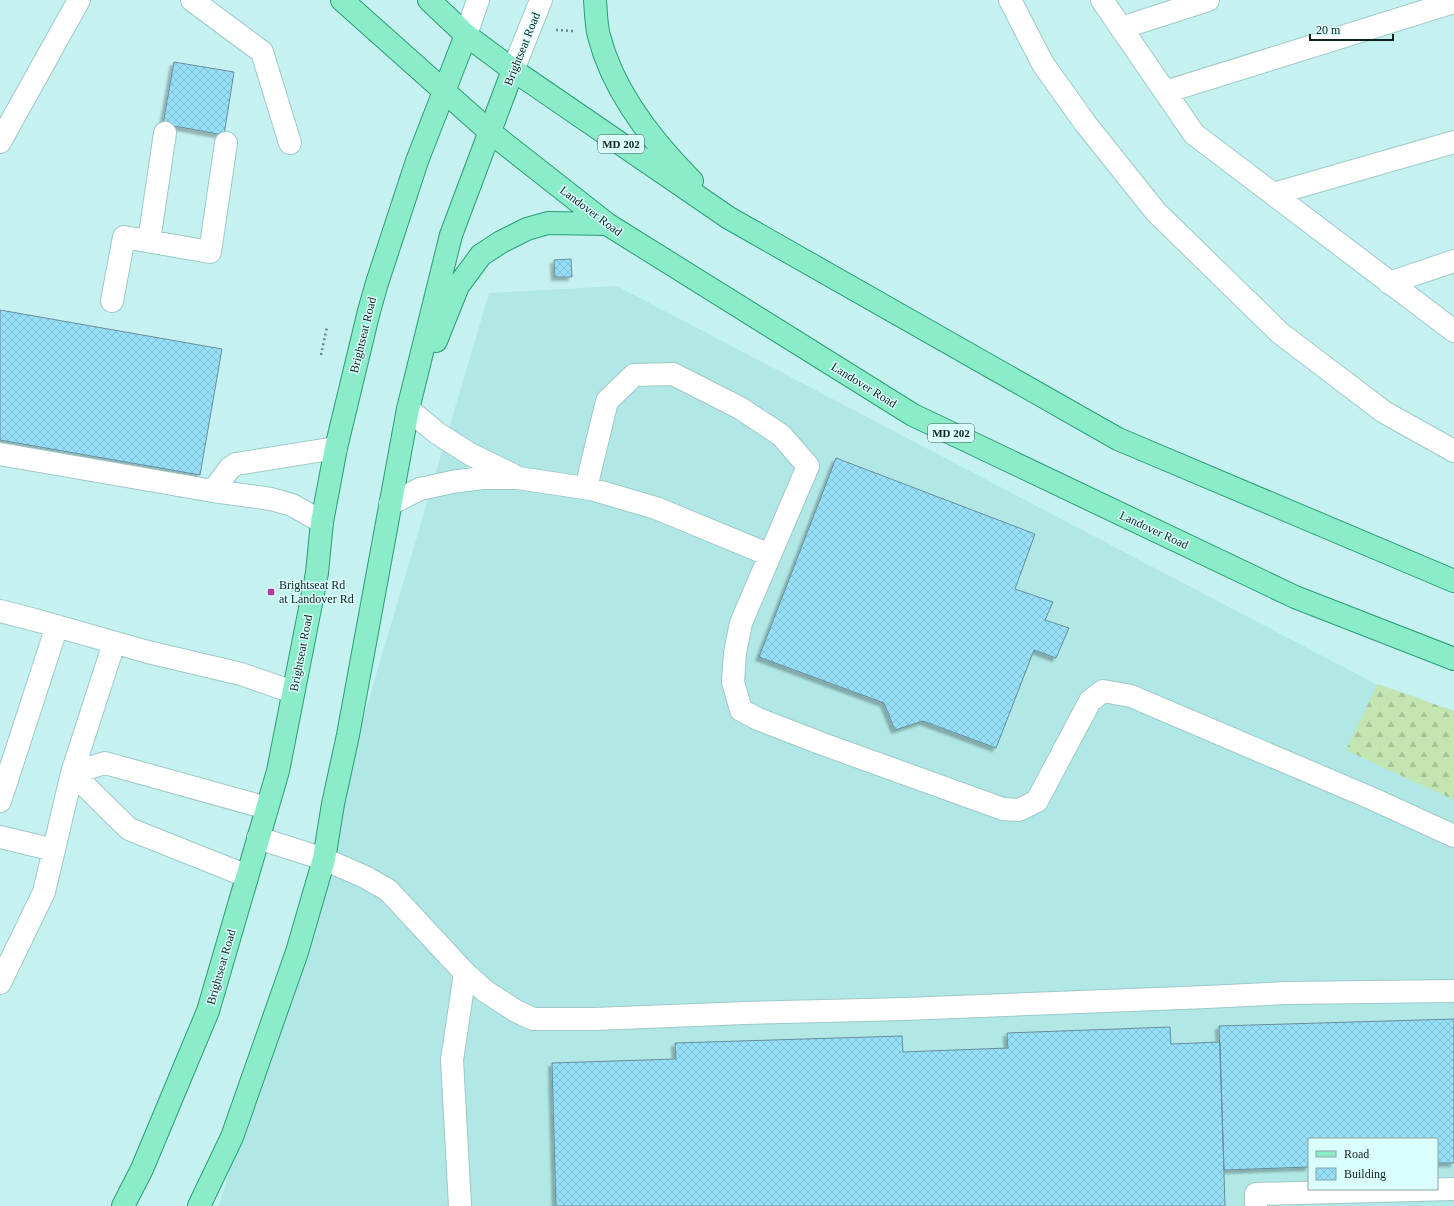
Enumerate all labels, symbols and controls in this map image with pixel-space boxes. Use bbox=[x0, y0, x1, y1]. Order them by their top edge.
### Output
street label: Brightseat Road bbox=[501, 10, 543, 88]
scale bar bbox=[1310, 16, 1393, 42]
text: 20 m bbox=[1316, 23, 1341, 37]
road number: MD 202 bbox=[598, 135, 644, 153]
street label: Landover Road bbox=[557, 183, 625, 239]
street label: Brightseat Road bbox=[347, 296, 379, 374]
street label: Landover Road bbox=[829, 359, 899, 411]
road number: MD 202 bbox=[928, 424, 974, 442]
street label: Landover Road bbox=[1117, 508, 1191, 552]
place label: Brightseat Rd at Landover Rd bbox=[279, 578, 354, 606]
marker: Brightseat Rd at Landover Rd bbox=[266, 587, 276, 597]
street label: Brightseat Road bbox=[287, 614, 315, 692]
street label: Brightseat Road bbox=[204, 928, 238, 1006]
legend bbox=[1308, 1138, 1438, 1190]
text: Road bbox=[1344, 1147, 1369, 1161]
text: Building bbox=[1344, 1167, 1386, 1181]

